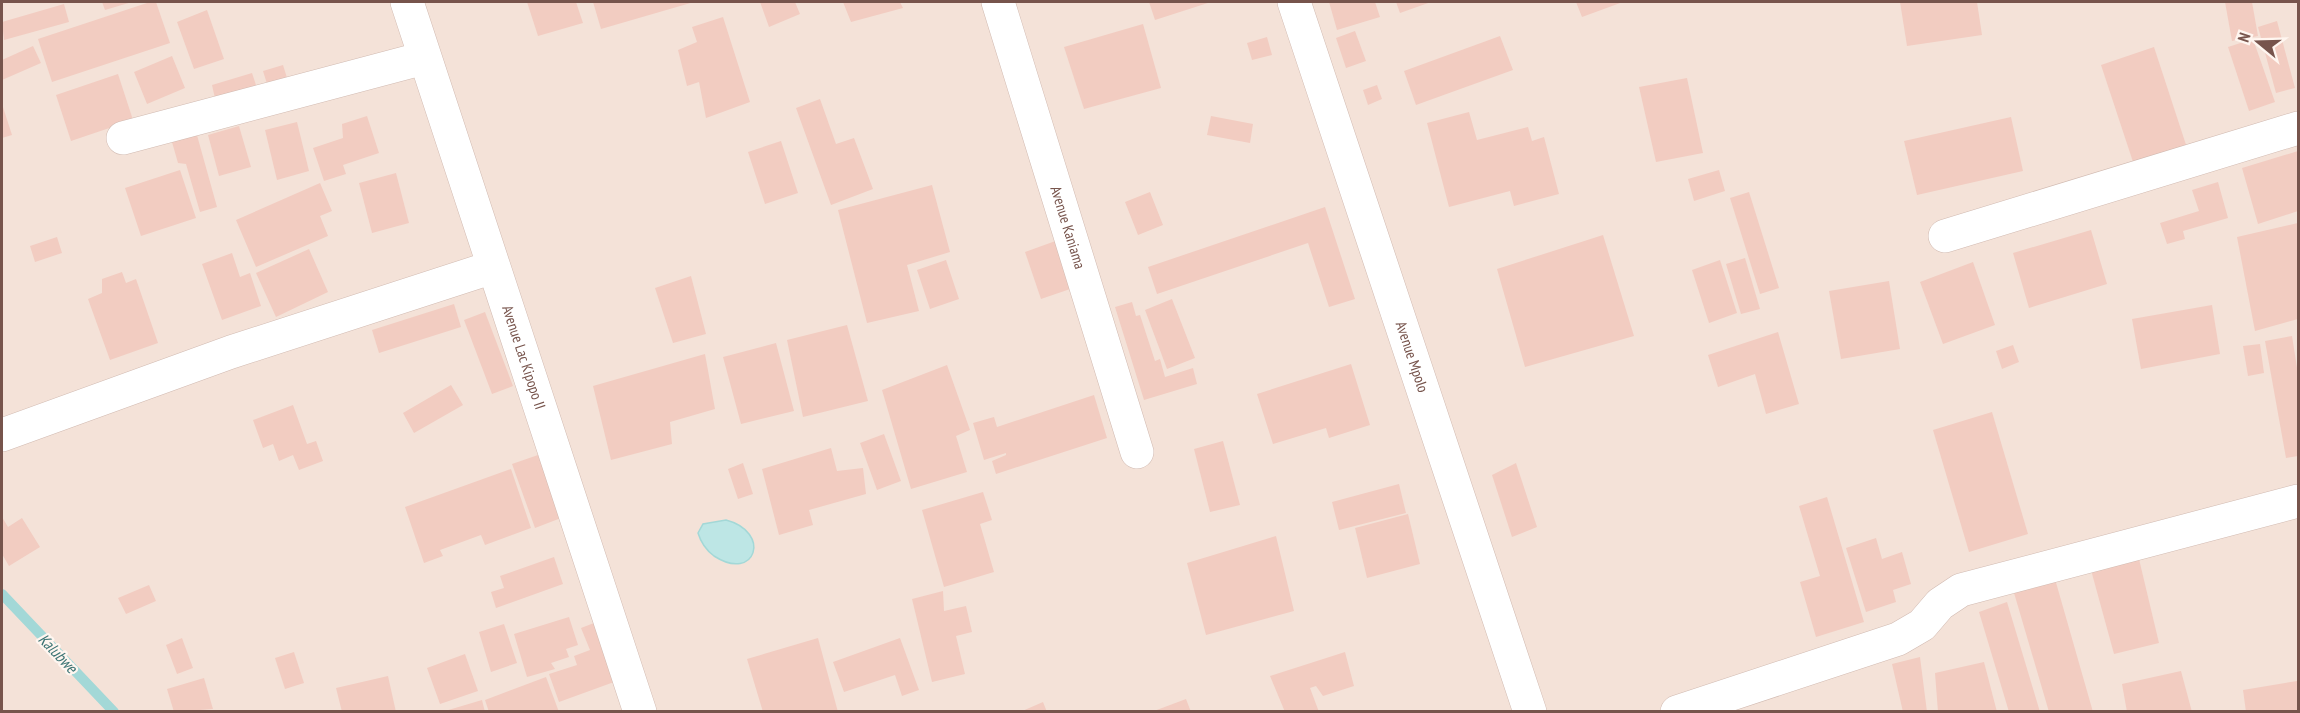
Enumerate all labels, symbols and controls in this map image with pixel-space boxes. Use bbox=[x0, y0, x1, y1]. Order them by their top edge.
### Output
north arrow bbox=[2228, 12, 2288, 72]
text: N bbox=[2233, 30, 2255, 44]
street label: Avenue Kaniama bbox=[1046, 183, 1090, 271]
street label: Avenue Lac Kipopo II bbox=[498, 303, 550, 412]
street label: Avenue Mpolo bbox=[1392, 319, 1433, 395]
water label: Kalubwe bbox=[34, 629, 83, 678]

